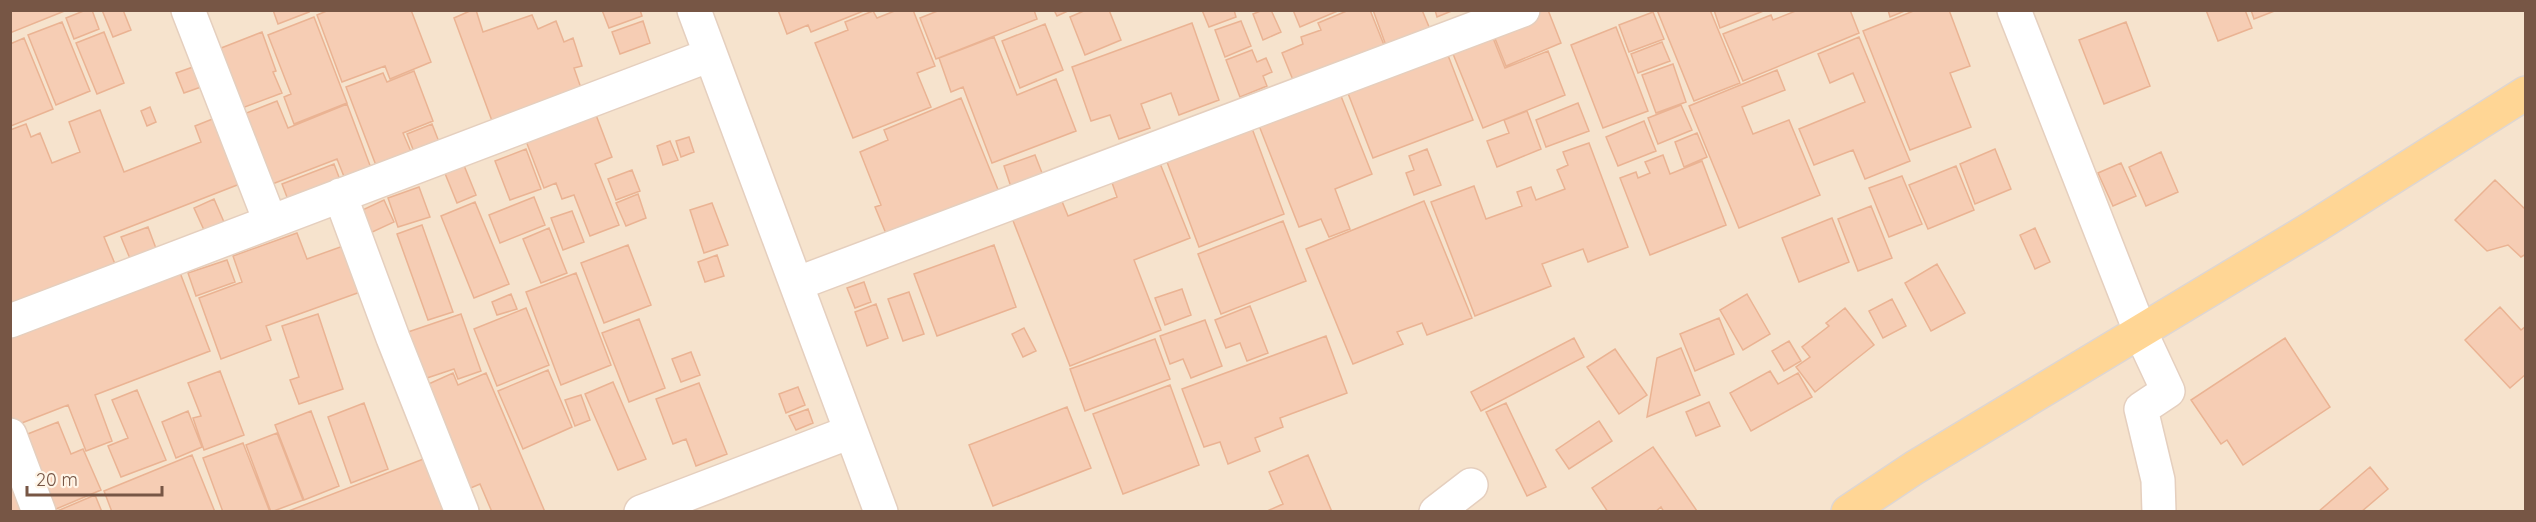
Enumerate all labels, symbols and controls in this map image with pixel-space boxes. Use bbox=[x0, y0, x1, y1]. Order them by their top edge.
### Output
scale bar bbox=[27, 459, 162, 497]
text: 20 m bbox=[36, 468, 78, 491]

